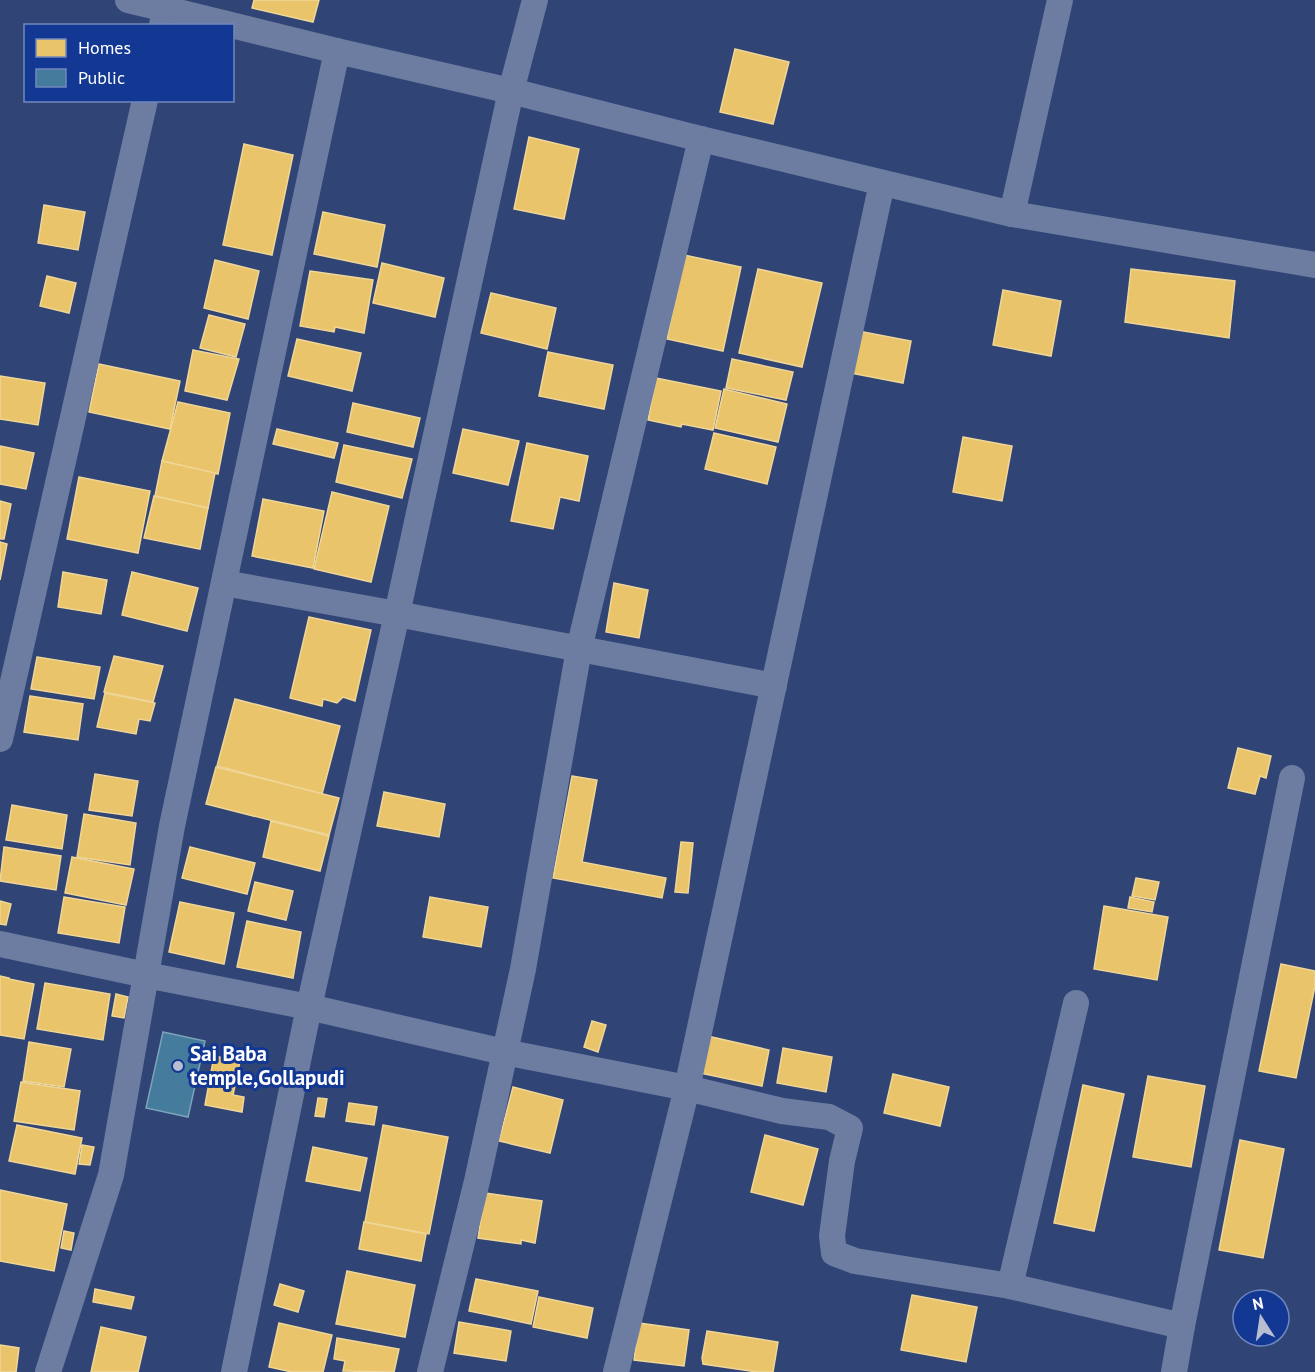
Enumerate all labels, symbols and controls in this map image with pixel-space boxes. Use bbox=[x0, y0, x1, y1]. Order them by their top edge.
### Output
legend bbox=[24, 24, 234, 102]
text: Homes bbox=[78, 36, 131, 59]
text: Public bbox=[78, 66, 125, 89]
place label: Sai Baba temple,Gollapudi bbox=[190, 1040, 345, 1091]
marker: Sai Baba temple,Gollapudi bbox=[171, 1059, 185, 1073]
north arrow bbox=[1231, 1288, 1291, 1348]
text: N bbox=[1251, 1292, 1265, 1314]

